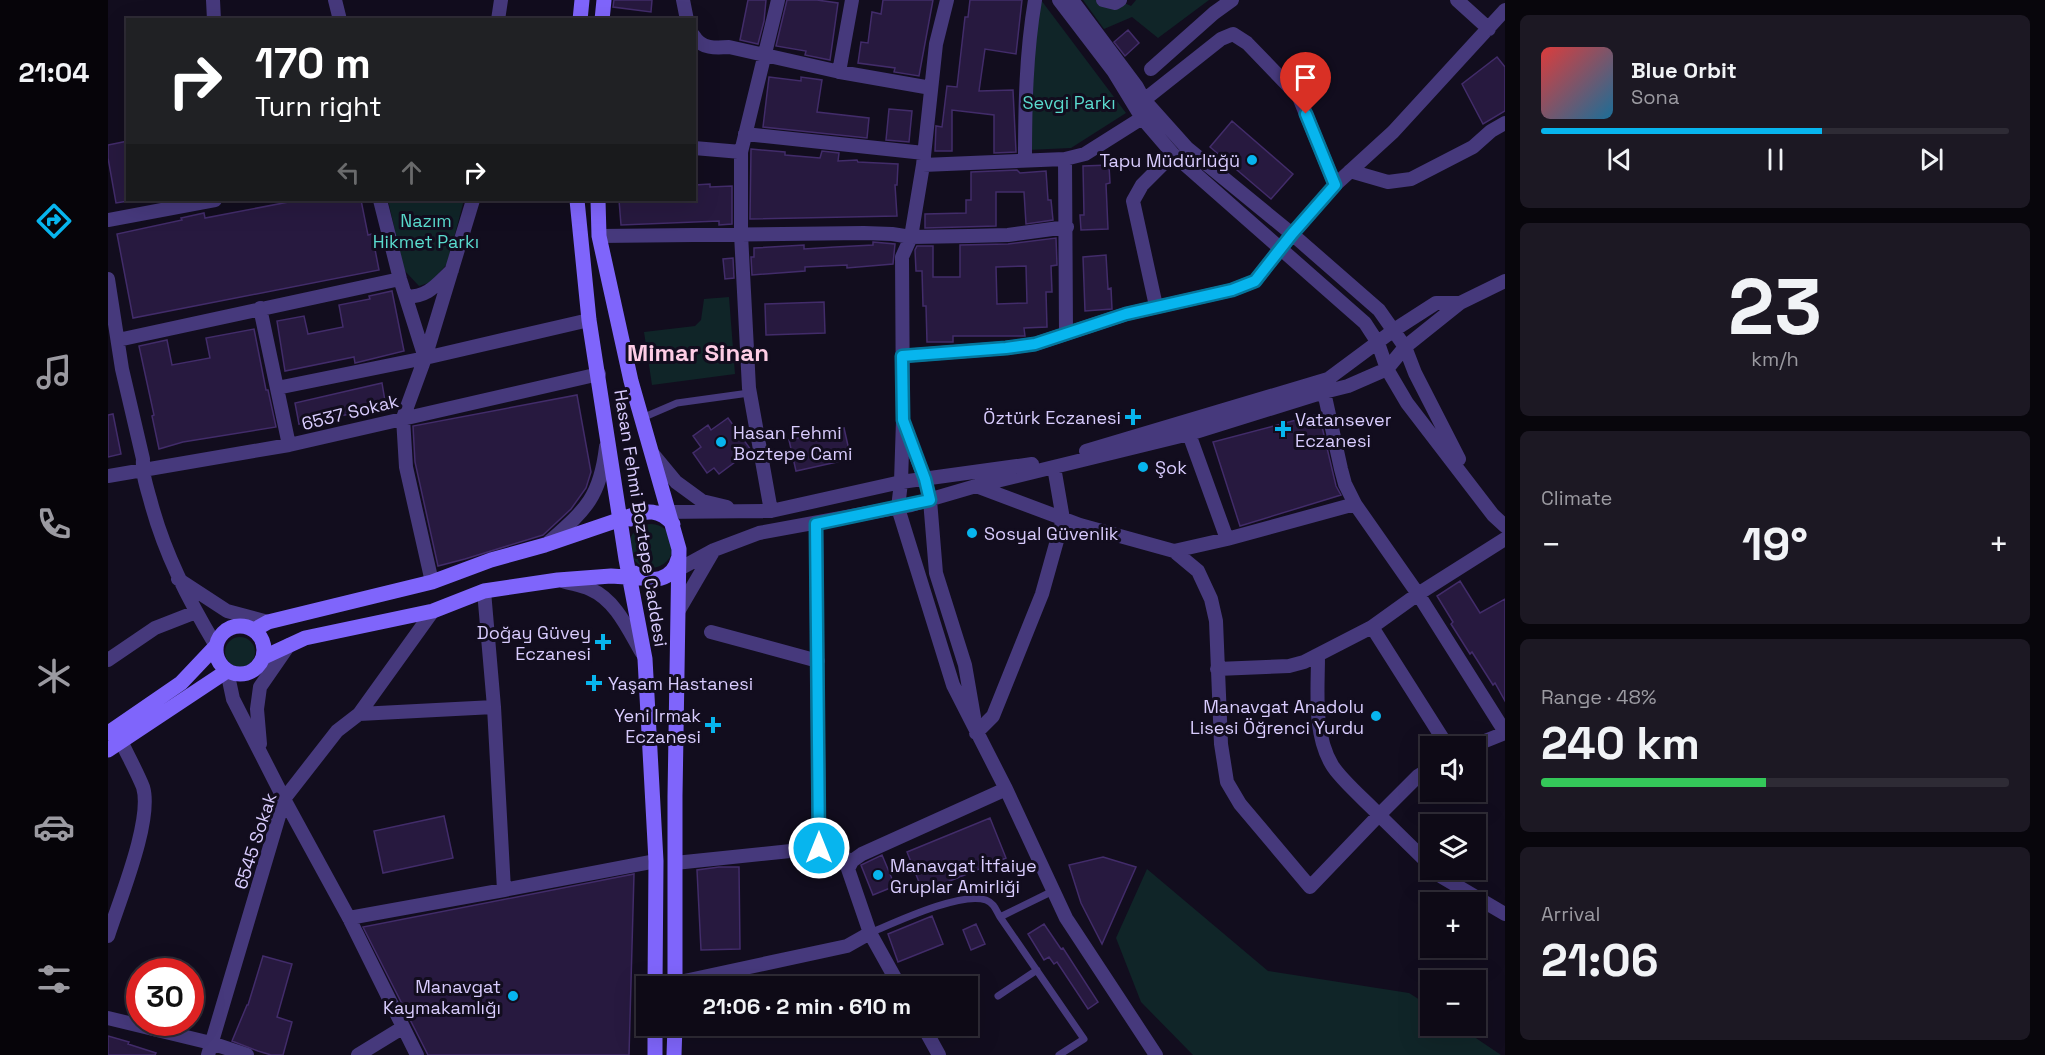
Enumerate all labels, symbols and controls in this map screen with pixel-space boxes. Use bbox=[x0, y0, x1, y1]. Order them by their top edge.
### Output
text: 170 m bbox=[255, 37, 371, 90]
icon: right bbox=[156, 42, 234, 120]
pin bbox=[1280, 52, 1331, 114]
text: 21:04 bbox=[19, 55, 89, 90]
text: Blue Orbit bbox=[1631, 56, 1737, 84]
icon: arrive bbox=[1289, 61, 1322, 94]
text: Sona bbox=[1631, 84, 1679, 110]
text: Turn right bbox=[255, 89, 382, 124]
park label: Sevgi Parkı bbox=[1022, 91, 1116, 114]
icon: previous bbox=[1603, 143, 1636, 176]
icon: pause bbox=[1759, 143, 1792, 176]
icon: next bbox=[1915, 143, 1948, 176]
place label: Tapu Müdürlüğü bbox=[1099, 149, 1240, 172]
marker: Tapu Müdürlüğü bbox=[1245, 153, 1259, 167]
icon: left bbox=[332, 156, 365, 189]
icon: ahead bbox=[395, 156, 428, 189]
icon: right bbox=[458, 156, 491, 189]
icon: directions bbox=[33, 200, 75, 242]
park label: Nazım Hikmet Parkı bbox=[373, 209, 479, 253]
text: 23 bbox=[1728, 257, 1822, 357]
district label: Mimar Sinan bbox=[627, 337, 769, 368]
text: km/h bbox=[1751, 346, 1799, 372]
icon: music bbox=[33, 351, 75, 393]
street label: Hasan Fehmi Boztepe Caddesi bbox=[609, 388, 673, 648]
street label: 6537 Sokak bbox=[299, 389, 401, 435]
place label: Öztürk Eczanesi bbox=[983, 406, 1121, 429]
place label: Vatansever Eczanesi bbox=[1295, 408, 1392, 452]
marker: Öztürk Eczanesi bbox=[1126, 410, 1140, 424]
place label: Hasan Fehmi Boztepe Cami bbox=[733, 421, 852, 465]
marker: Vatansever Eczanesi bbox=[1276, 422, 1290, 436]
marker: Hasan Fehmi Boztepe Cami bbox=[714, 435, 728, 449]
place label: Şok bbox=[1155, 456, 1187, 479]
marker: Şok bbox=[1136, 460, 1150, 474]
text: Climate bbox=[1541, 485, 1612, 511]
icon: phone bbox=[33, 503, 75, 545]
text: 19° bbox=[1742, 516, 1808, 573]
place label: Sosyal Güvenlik bbox=[984, 522, 1119, 545]
text: − bbox=[1541, 524, 1561, 566]
text: + bbox=[1989, 524, 2009, 566]
marker: Sosyal Güvenlik bbox=[965, 526, 979, 540]
place label: Doğay Güvey Eczanesi bbox=[477, 621, 591, 665]
marker: Doğay Güvey Eczanesi bbox=[596, 635, 610, 649]
icon: climate bbox=[33, 655, 75, 697]
place label: Yaşam Hastanesi bbox=[608, 672, 753, 695]
marker: Yaşam Hastanesi bbox=[585, 674, 603, 692]
text: Range · 48% bbox=[1541, 684, 1656, 710]
place label: Manavgat Anadolu Lisesi Öğrenci Yurdu bbox=[1190, 695, 1364, 739]
place label: Yeni Irmak Eczanesi bbox=[614, 704, 701, 748]
marker: Manavgat Anadolu Lisesi Öğrenci Yurdu bbox=[1369, 709, 1383, 723]
text: 240 km bbox=[1541, 715, 1700, 772]
marker: Yeni Irmak Eczanesi bbox=[706, 718, 720, 732]
map controls bbox=[1420, 736, 1486, 1036]
button: sound bbox=[1420, 736, 1486, 802]
street label: 6545 Sokak bbox=[229, 790, 282, 892]
icon: car bbox=[33, 806, 75, 848]
button: layers bbox=[1420, 814, 1486, 880]
position arrow bbox=[787, 816, 851, 880]
place label: Manavgat İtfaiye Gruplar Amirliği bbox=[890, 854, 1037, 898]
marker: Manavgat İtfaiye Gruplar Amirliği bbox=[871, 868, 885, 882]
button: + bbox=[1420, 892, 1486, 958]
text: Arrival bbox=[1541, 901, 1600, 927]
text: 21:06 bbox=[1541, 932, 1658, 989]
icon: filters bbox=[33, 958, 75, 1000]
speed limit sign: 30 bbox=[126, 958, 204, 1036]
button: − bbox=[1420, 970, 1486, 1036]
place label: Manavgat Kaymakamlığı bbox=[383, 975, 501, 1019]
marker: Manavgat Kaymakamlığı bbox=[506, 989, 520, 1003]
text: 21:06 · 2 min · 610 m bbox=[703, 992, 911, 1020]

